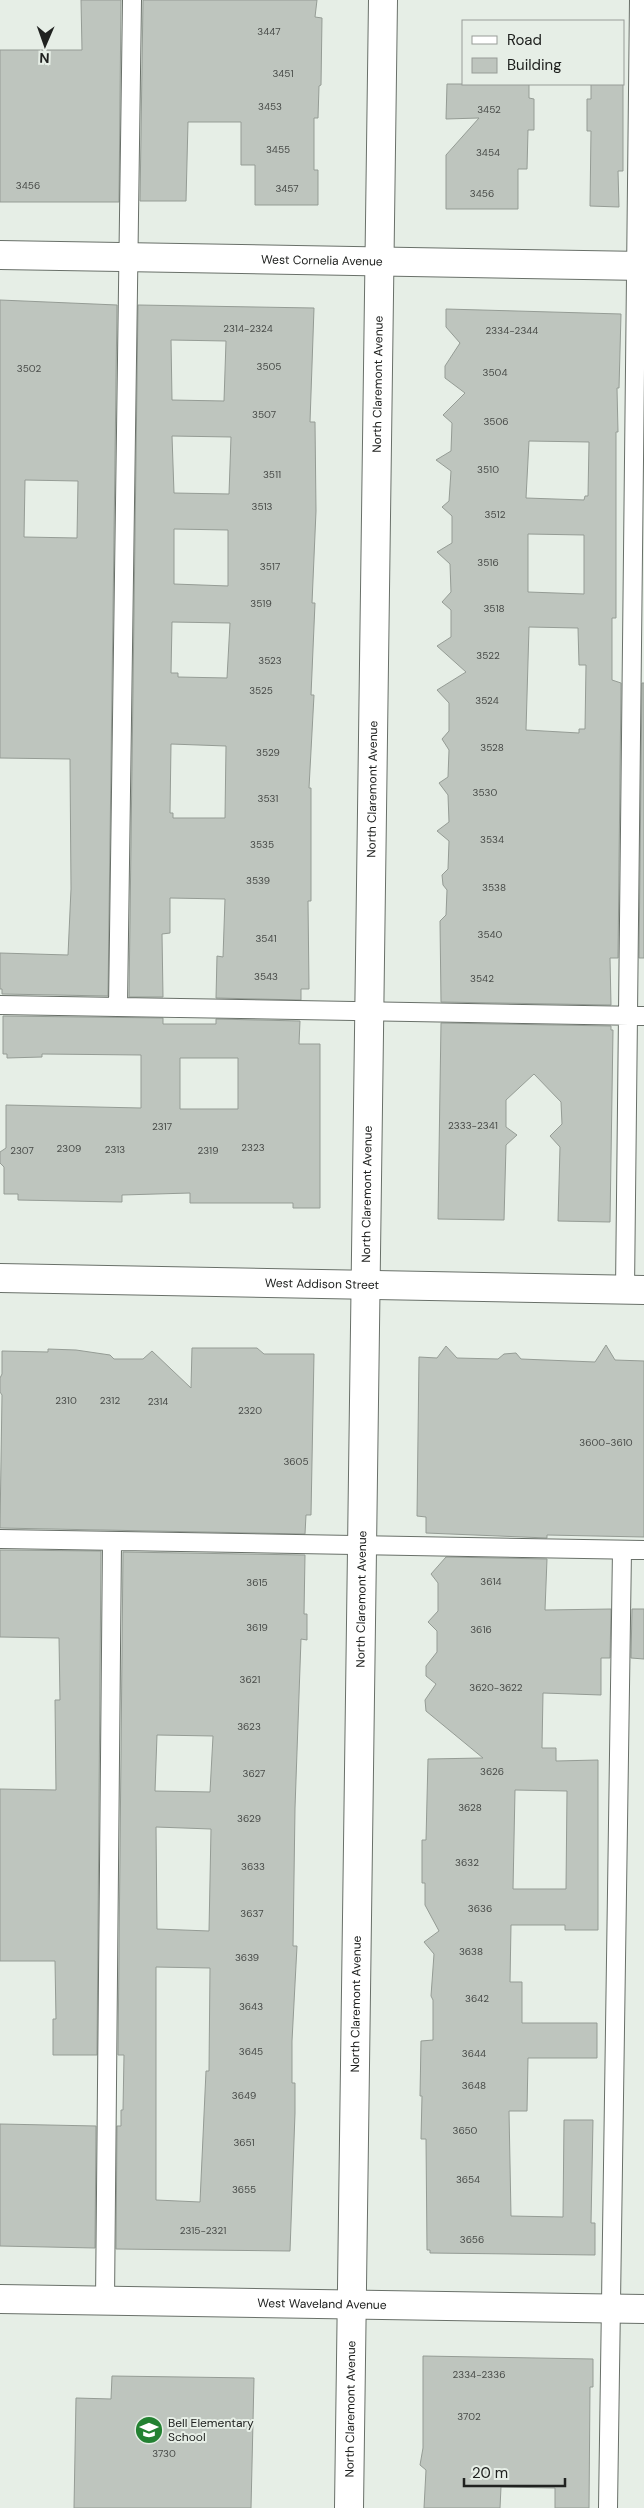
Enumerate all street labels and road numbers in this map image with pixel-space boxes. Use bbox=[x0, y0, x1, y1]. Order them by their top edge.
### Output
street label: West Cornelia Avenue bbox=[261, 251, 383, 270]
street label: North Claremont Avenue bbox=[369, 315, 387, 453]
street label: North Claremont Avenue bbox=[363, 720, 381, 858]
street label: North Claremont Avenue bbox=[358, 1125, 376, 1263]
street label: West Addison Street bbox=[265, 1275, 380, 1293]
street label: North Claremont Avenue bbox=[352, 1530, 370, 1668]
street label: North Claremont Avenue bbox=[347, 1935, 365, 2073]
street label: West Waveland Avenue bbox=[257, 2295, 387, 2313]
street label: North Claremont Avenue bbox=[341, 2340, 359, 2478]

